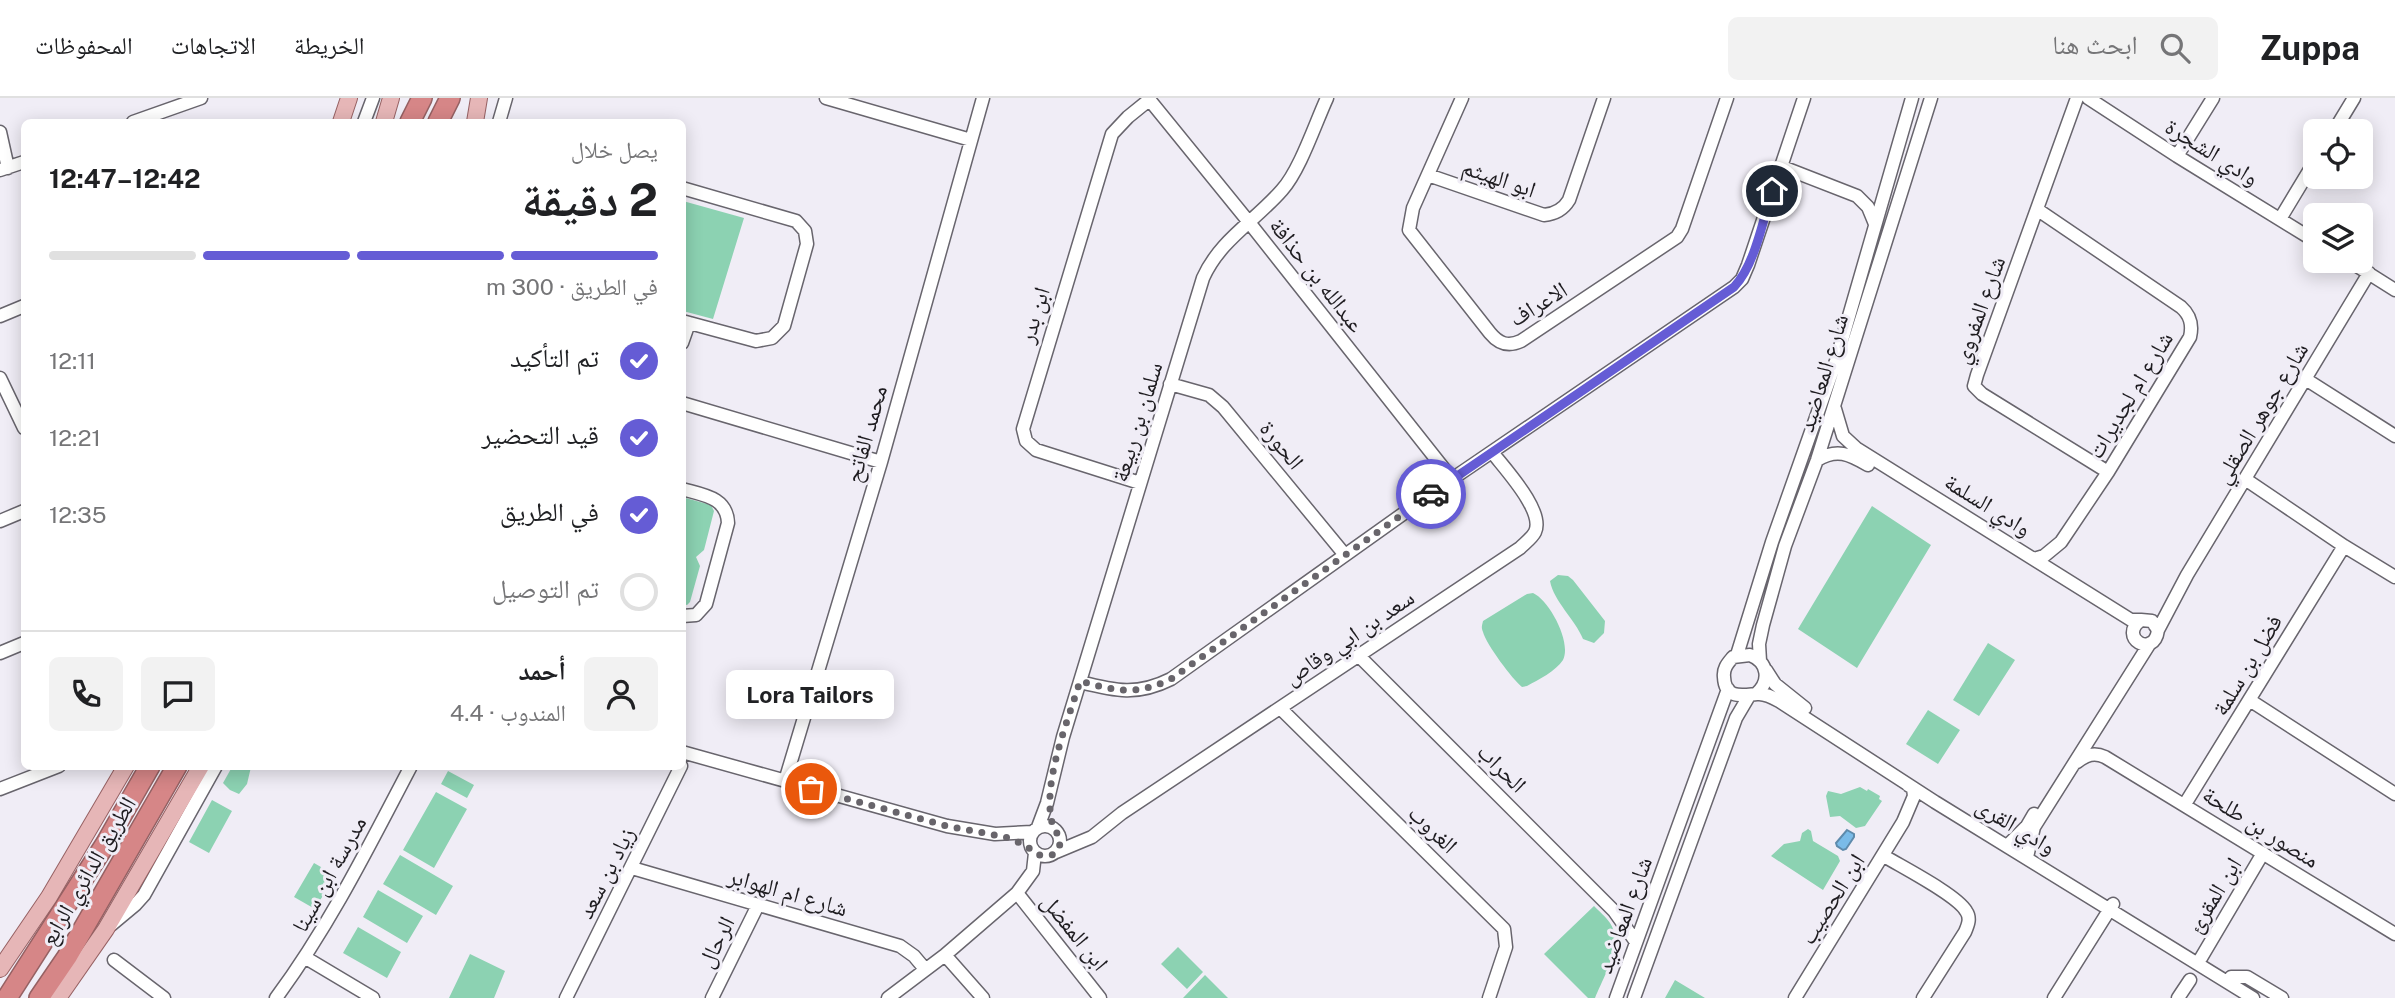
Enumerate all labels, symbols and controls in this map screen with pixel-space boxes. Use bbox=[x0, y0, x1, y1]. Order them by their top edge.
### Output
search box bbox=[1728, 17, 2218, 80]
text: ابحث هنا bbox=[2052, 29, 2138, 60]
icon: search bbox=[2156, 29, 2194, 67]
text: Zuppa bbox=[2260, 29, 2360, 67]
text: المحفوظات bbox=[35, 31, 133, 59]
text: الاتجاهات bbox=[171, 31, 256, 59]
text: الخريطة bbox=[294, 31, 365, 59]
street label: وادي الشجرة bbox=[2157, 112, 2264, 196]
map controls bbox=[2303, 119, 2373, 273]
button: locate bbox=[2303, 119, 2373, 189]
text: يصل خلال bbox=[571, 136, 658, 163]
street label: ابو الهيثم bbox=[1458, 152, 1539, 205]
pin bbox=[1742, 161, 1802, 221]
text: 12:42–12:47 bbox=[49, 163, 200, 194]
text: 2 دقيقة bbox=[522, 172, 658, 226]
icon: home bbox=[1753, 172, 1791, 210]
button: layers bbox=[2303, 203, 2373, 273]
street label: عبدالله بن حذافة bbox=[1264, 212, 1371, 338]
street label: شارع المفروي bbox=[1947, 252, 2016, 369]
text: في الطريق · 300 m bbox=[486, 273, 658, 300]
street label: الاعراف bbox=[1504, 275, 1572, 332]
street label: ابن بدر bbox=[1012, 284, 1056, 347]
street label: شارع المعاضيد bbox=[1792, 311, 1855, 436]
street label: شارع ام لجديرات bbox=[2081, 326, 2181, 465]
street label: شارع جوهر الصقلي bbox=[2208, 337, 2318, 491]
text: تم التأكيد bbox=[510, 342, 599, 373]
icon: check bbox=[620, 342, 658, 380]
text: 12:11 bbox=[49, 347, 96, 374]
street label: سلمان بن ربيعة bbox=[1105, 359, 1169, 485]
street label: محمد الفاتح bbox=[839, 382, 894, 486]
street label: الحورة bbox=[1255, 415, 1310, 474]
text: قيد التحضير bbox=[482, 419, 599, 450]
icon: check bbox=[620, 419, 658, 457]
text: 12:21 bbox=[49, 424, 101, 451]
courier bbox=[1396, 459, 1466, 529]
street label: وادي السلمة bbox=[1937, 468, 2036, 547]
icon: car bbox=[1412, 475, 1450, 513]
text: في الطريق bbox=[500, 496, 599, 527]
icon: check bbox=[620, 496, 658, 534]
text: 12:35 bbox=[49, 501, 106, 528]
text: تم التوصيل bbox=[492, 573, 599, 604]
street label: سعد بن ابي وقاص bbox=[1279, 583, 1422, 695]
street label: فضل بن سلمة bbox=[2206, 609, 2288, 721]
text: أحمد bbox=[518, 655, 566, 686]
button: phone bbox=[49, 657, 123, 731]
button: chat bbox=[141, 657, 215, 731]
button: person bbox=[584, 657, 658, 731]
callout: Lora Tailors bbox=[727, 670, 895, 719]
text: Lora Tailors bbox=[746, 681, 874, 708]
text: المندوب · 4.4 bbox=[450, 699, 566, 726]
street label: الحراب bbox=[1472, 738, 1532, 798]
pin bbox=[781, 759, 841, 819]
icon: bag bbox=[792, 770, 830, 808]
street label: منصور بن طلحة bbox=[2198, 780, 2324, 874]
street label: وادي القرى bbox=[1968, 791, 2061, 865]
street label: الطريق الدائري الرابع bbox=[34, 792, 146, 953]
street label: الغروب bbox=[1403, 799, 1463, 859]
street label: مدرسة ابن سينا bbox=[286, 811, 372, 937]
street label: زياد بن سعد bbox=[571, 823, 641, 923]
street label: ابن الحصيب bbox=[1793, 849, 1871, 949]
street label: ابن المقرئ bbox=[2181, 852, 2247, 938]
street label: شارع المعاضيد bbox=[1590, 853, 1659, 977]
street label: شارع ام الهوابر bbox=[724, 861, 851, 924]
street label: ابن المفضل bbox=[1035, 888, 1115, 976]
street label: الرحال bbox=[691, 912, 741, 972]

